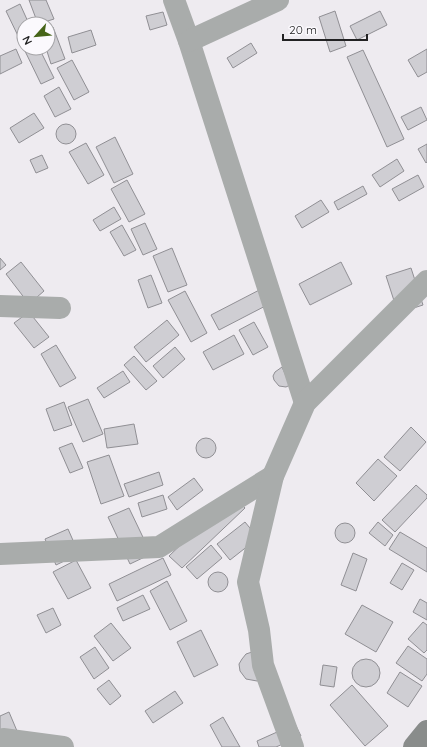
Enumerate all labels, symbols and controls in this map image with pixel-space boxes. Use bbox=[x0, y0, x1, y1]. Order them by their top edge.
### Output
north arrow bbox=[16, 16, 56, 56]
scale bar bbox=[283, 16, 367, 42]
text: 20 m bbox=[289, 22, 317, 37]
text: N bbox=[19, 34, 35, 47]

